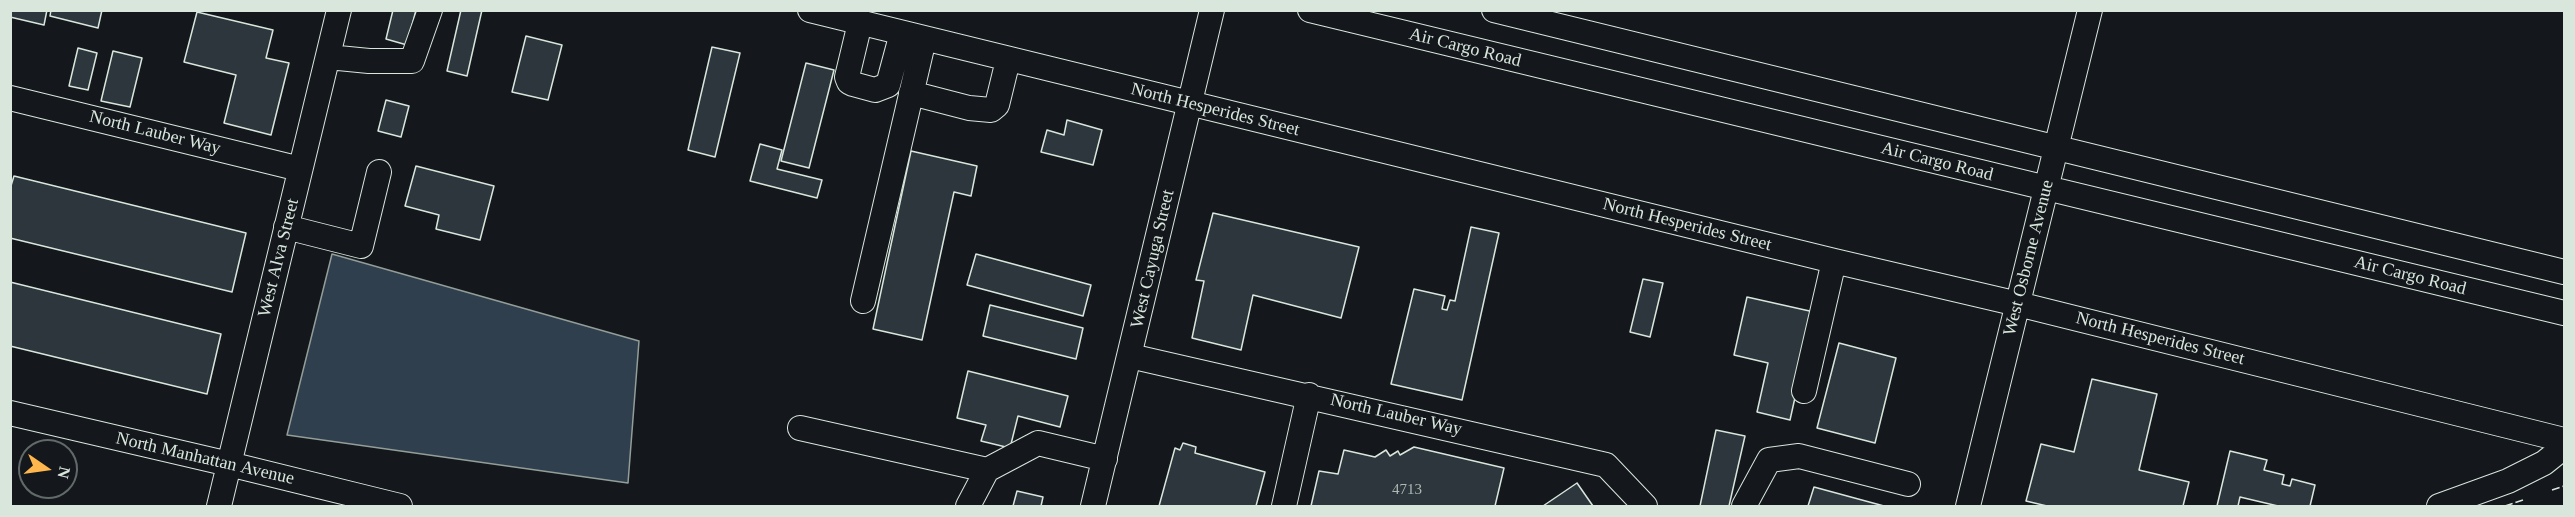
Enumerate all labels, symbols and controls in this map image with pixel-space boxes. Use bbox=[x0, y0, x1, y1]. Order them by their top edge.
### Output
street label: Air Cargo Road bbox=[1407, 24, 1523, 72]
street label: North Hesperides Street bbox=[1128, 79, 1302, 141]
street label: North Lauber Way bbox=[87, 106, 223, 160]
street label: Air Cargo Road bbox=[1879, 138, 1995, 186]
street label: West Osborne Avenue bbox=[1999, 178, 2059, 338]
street label: West Cayuga Street bbox=[1127, 188, 1179, 330]
street label: North Hesperides Street bbox=[1600, 194, 1774, 256]
street label: West Alva Street bbox=[254, 196, 304, 320]
street label: Air Cargo Road bbox=[2352, 252, 2468, 300]
street label: North Hesperides Street bbox=[2073, 308, 2247, 370]
street label: North Lauber Way bbox=[1328, 389, 1464, 441]
street label: North Manhattan Avenue bbox=[114, 428, 296, 490]
north arrow bbox=[18, 439, 78, 499]
text: N bbox=[54, 465, 74, 480]
house number: 4713 bbox=[1392, 481, 1422, 499]

